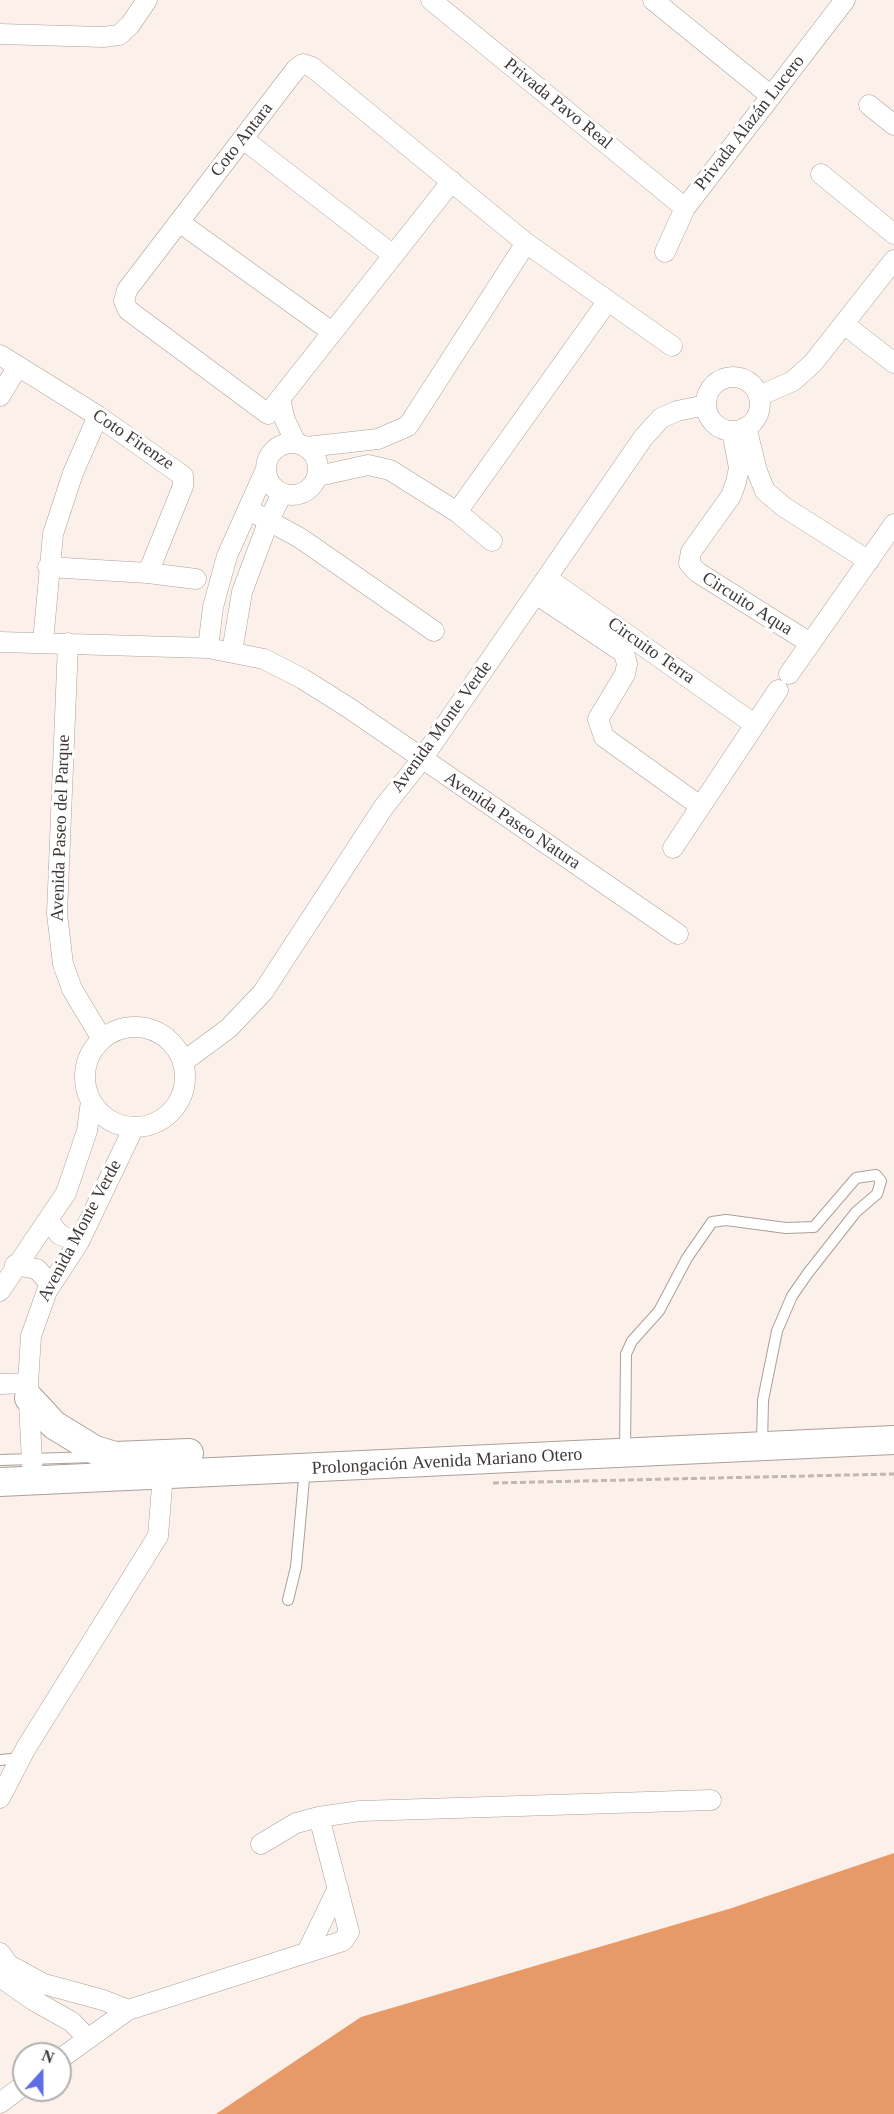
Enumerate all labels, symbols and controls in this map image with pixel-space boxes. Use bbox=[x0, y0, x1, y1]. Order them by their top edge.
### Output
street label: Privada Alazán Lucero bbox=[690, 51, 810, 195]
street label: Privada Pavo Real bbox=[500, 54, 616, 154]
street label: Coto Antara bbox=[206, 98, 278, 182]
street label: Coto Firenze bbox=[88, 405, 178, 475]
street label: Circuito Aqua bbox=[698, 568, 796, 640]
street label: Circuito Terra bbox=[603, 613, 699, 689]
street label: Avenida Monte Verde bbox=[387, 657, 497, 797]
street label: Avenida Paseo del Parque bbox=[47, 734, 75, 922]
street label: Avenida Paseo Natura bbox=[440, 767, 584, 875]
street label: Avenida Monte Verde bbox=[33, 1156, 127, 1306]
street label: Prolongación Avenida Mariano Otero bbox=[311, 1444, 583, 1480]
north arrow bbox=[12, 2042, 72, 2102]
text: N bbox=[39, 2047, 56, 2067]

